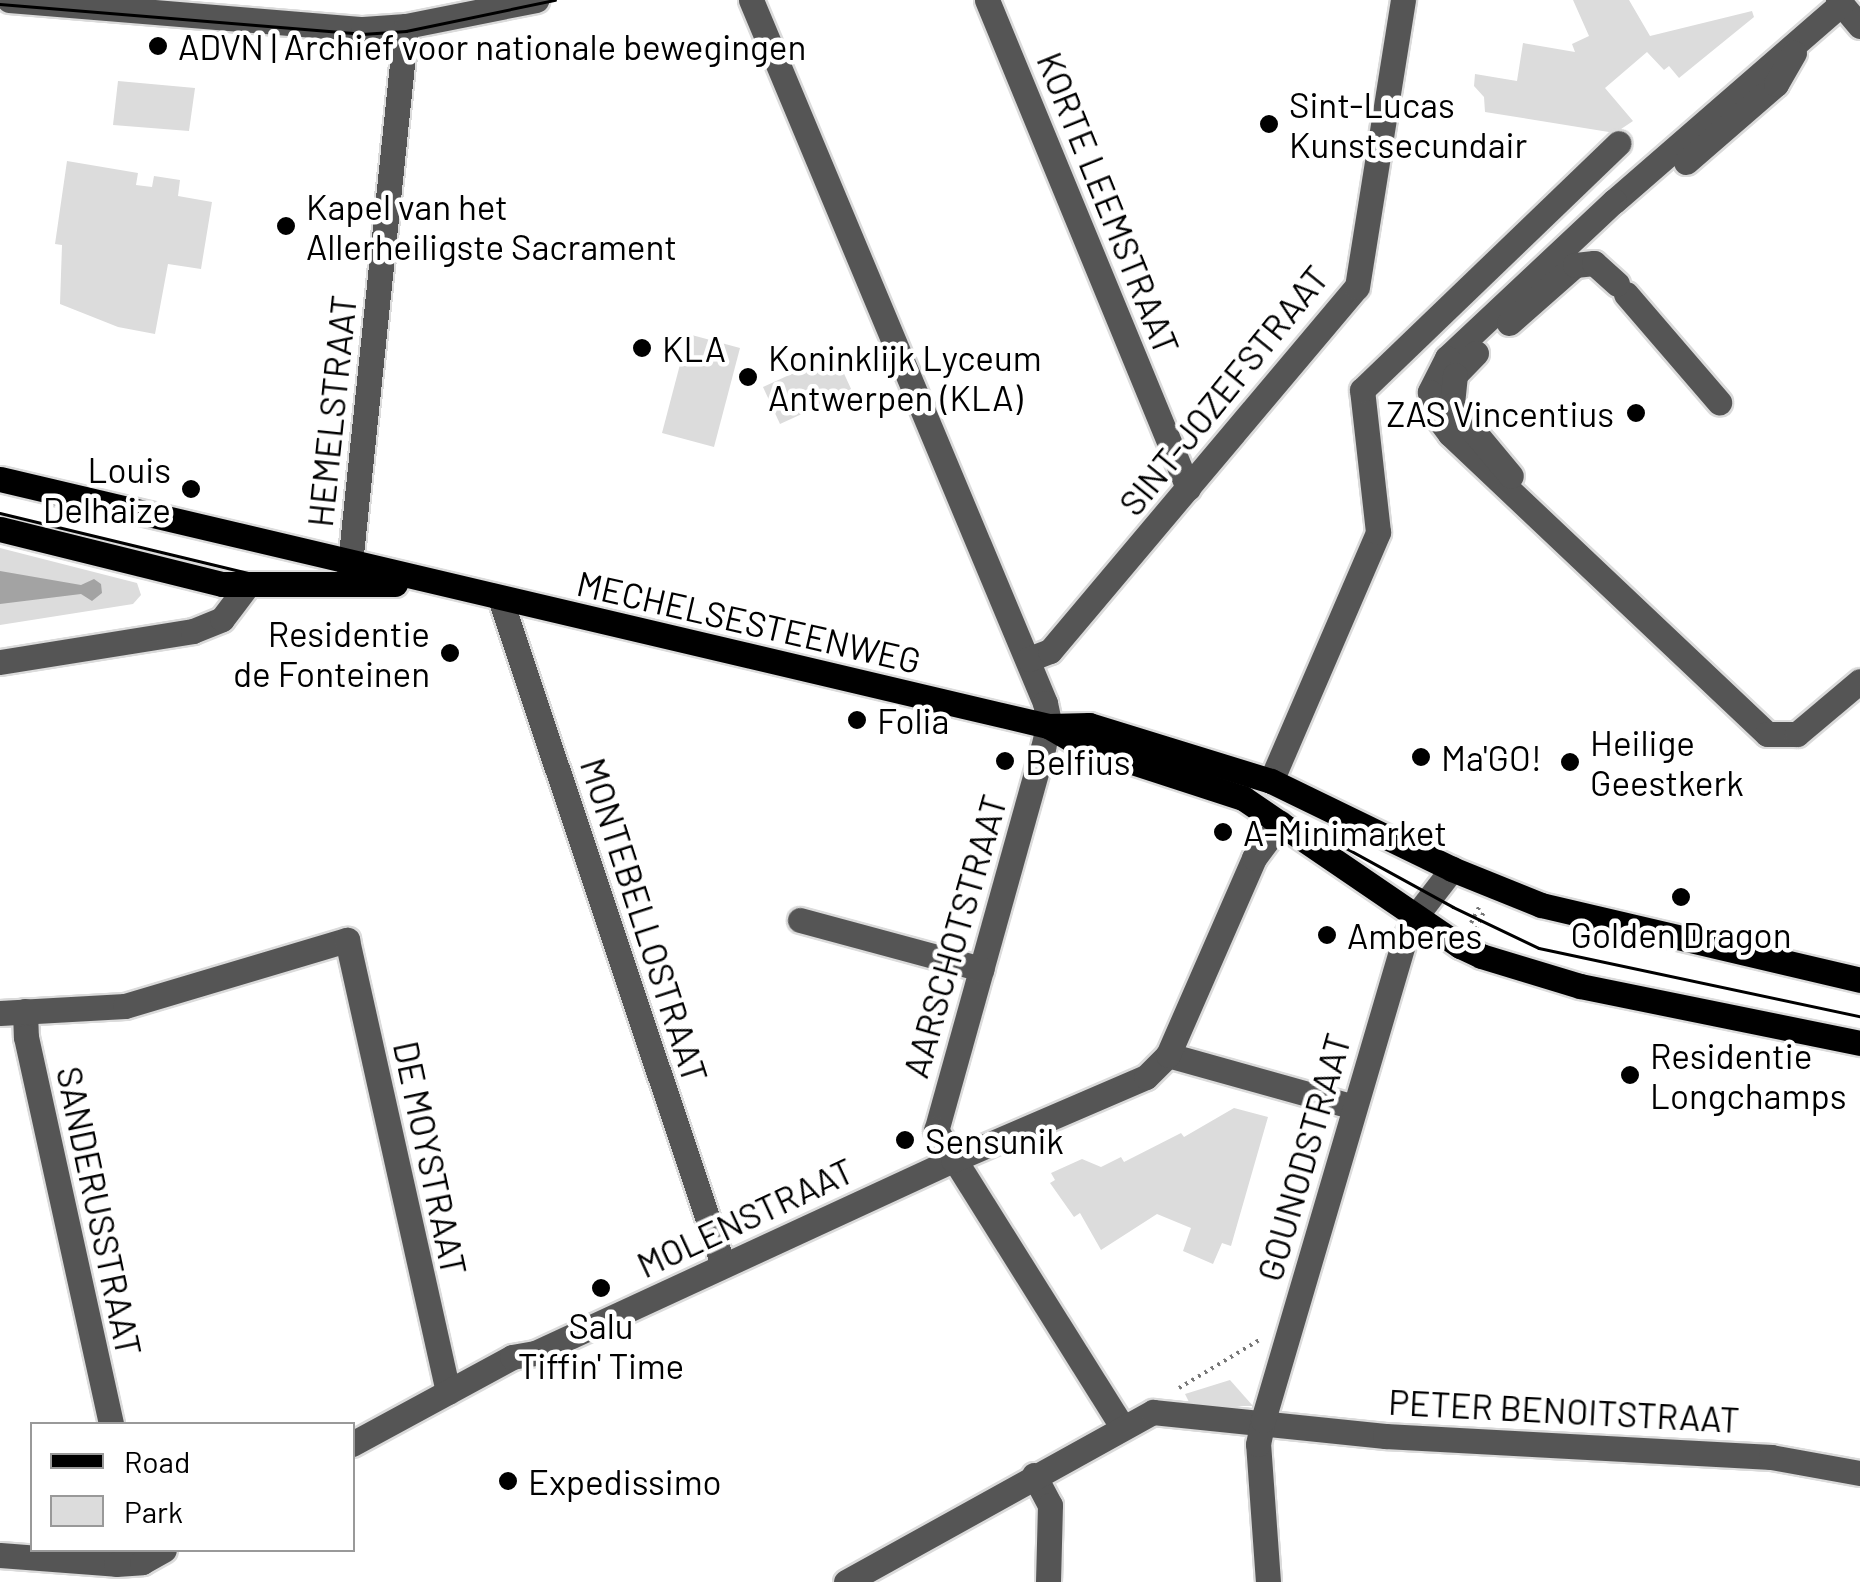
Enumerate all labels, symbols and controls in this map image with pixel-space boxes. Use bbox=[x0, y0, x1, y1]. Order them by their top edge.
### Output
place label: ADVN | Archief voor nationale bewegingen bbox=[178, 25, 806, 67]
marker: ADVN | Archief voor nationale bewegingen bbox=[147, 35, 169, 57]
street label: KORTE LEEMSTRAAT bbox=[1029, 46, 1189, 360]
place label: Sint-Lucas Kunstsecundair bbox=[1289, 83, 1527, 165]
marker: Sint-Lucas Kunstsecundair bbox=[1258, 113, 1280, 135]
place label: Kapel van het Allerheiligste Sacrament bbox=[306, 185, 677, 267]
marker: Kapel van het Allerheiligste Sacrament bbox=[275, 215, 297, 237]
street label: SINT-JOZEFSTRAAT bbox=[1110, 257, 1336, 523]
street label: HEMELSTRAAT bbox=[298, 293, 364, 529]
place label: KLA bbox=[662, 327, 726, 369]
place label: Koninklijk Lyceum Antwerpen (KLA) bbox=[768, 336, 1042, 418]
marker: KLA bbox=[631, 337, 653, 359]
marker: Koninklijk Lyceum Antwerpen (KLA) bbox=[737, 366, 759, 388]
place label: ZAS Vincentius bbox=[1386, 392, 1614, 434]
marker: ZAS Vincentius bbox=[1623, 400, 1649, 426]
place label: Louis Delhaize bbox=[43, 448, 171, 530]
marker: Louis Delhaize bbox=[180, 478, 202, 500]
street label: MECHELSESTEENWEG bbox=[573, 561, 925, 681]
place label: Residentie de Fonteinen bbox=[233, 612, 430, 694]
marker: Residentie de Fonteinen bbox=[439, 642, 461, 664]
place label: Folia bbox=[877, 699, 949, 741]
marker: Folia bbox=[846, 709, 868, 731]
place label: Heilige Geestkerk bbox=[1590, 721, 1744, 803]
place label: Ma'GO! bbox=[1441, 736, 1542, 778]
place label: Belfius bbox=[1025, 740, 1131, 782]
marker: Ma'GO! bbox=[1410, 746, 1432, 768]
marker: Belfius bbox=[994, 750, 1016, 772]
marker: Heilige Geestkerk bbox=[1559, 751, 1581, 773]
street label: MONTEBELLOSTRAAT bbox=[573, 753, 717, 1087]
street label: AARSCHOTSTRAAT bbox=[894, 790, 1014, 1082]
place label: A-Minimarket bbox=[1243, 811, 1447, 853]
marker: A-Minimarket bbox=[1212, 821, 1234, 843]
marker: Golden Dragon bbox=[1670, 886, 1692, 908]
place label: Golden Dragon bbox=[1570, 913, 1792, 955]
place label: Amberes bbox=[1347, 914, 1482, 956]
marker: Amberes bbox=[1316, 924, 1338, 946]
street label: GOUNODSTRAAT bbox=[1248, 1028, 1358, 1286]
place label: Residentie Longchamps bbox=[1650, 1034, 1847, 1116]
street label: DE MOYSTRAAT bbox=[386, 1037, 476, 1279]
street label: SANDERUSSTRAAT bbox=[49, 1063, 151, 1359]
marker: Residentie Longchamps bbox=[1619, 1064, 1641, 1086]
place label: Sensunik bbox=[925, 1119, 1064, 1161]
marker: Sensunik bbox=[894, 1129, 916, 1151]
street label: MOLENSTRAAT bbox=[630, 1149, 860, 1285]
marker: Salu Tiffin' Time bbox=[590, 1277, 612, 1299]
place label: Salu Tiffin' Time bbox=[518, 1304, 684, 1386]
street label: PETER BENOITSTRAAT bbox=[1387, 1380, 1741, 1440]
legend bbox=[30, 1422, 355, 1552]
text: Road bbox=[124, 1443, 190, 1479]
place label: Expedissimo bbox=[528, 1460, 721, 1502]
marker: Expedissimo bbox=[497, 1470, 519, 1492]
text: Park bbox=[124, 1493, 183, 1529]

